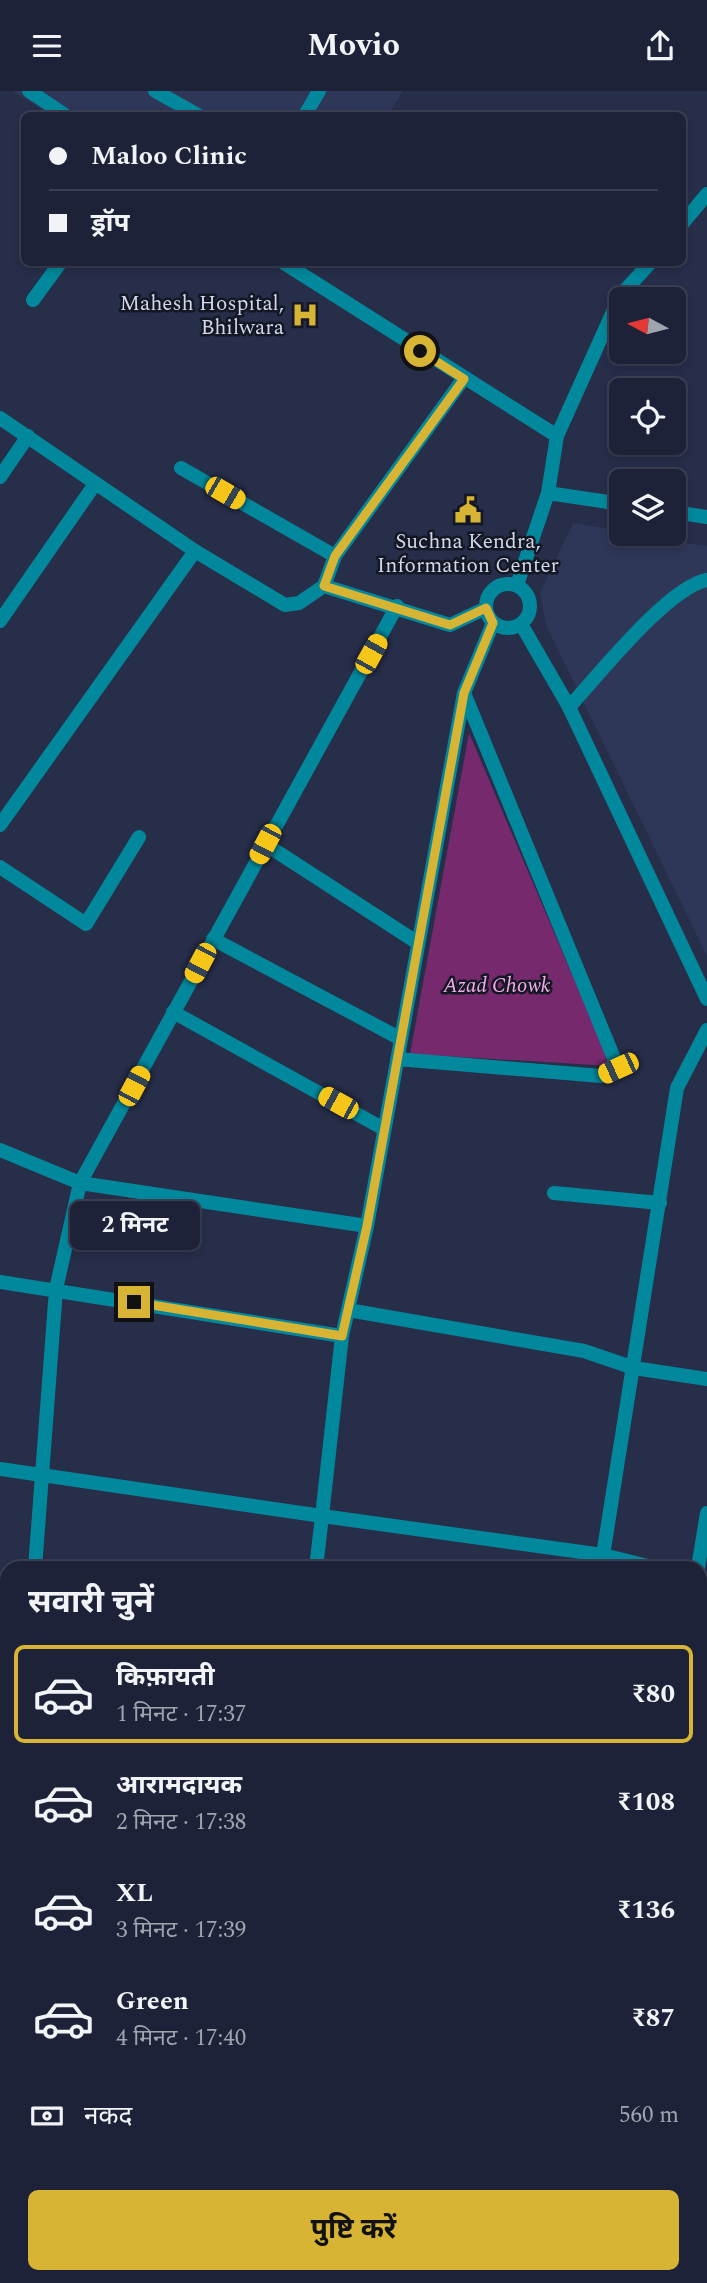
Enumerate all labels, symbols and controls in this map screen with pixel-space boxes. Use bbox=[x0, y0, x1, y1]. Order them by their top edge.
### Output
text: Movio bbox=[307, 21, 400, 70]
icon: menu bbox=[28, 27, 66, 65]
icon: share bbox=[641, 27, 679, 65]
text: Maloo Clinic bbox=[91, 136, 247, 176]
text: ड्रॉप bbox=[91, 203, 129, 243]
north arrow bbox=[609, 287, 686, 364]
map controls bbox=[609, 287, 686, 546]
place label: Mahesh Hospital, Bhilwara bbox=[120, 288, 285, 344]
hospital icon: Mahesh Hospital, Bhilwara bbox=[290, 300, 320, 330]
route start bbox=[404, 335, 436, 367]
button: locate bbox=[609, 378, 686, 455]
button: layers bbox=[609, 469, 686, 546]
car bbox=[202, 473, 249, 513]
public building icon: Suchna Kendra, Information Center bbox=[453, 495, 483, 525]
place label: Suchna Kendra, Information Center bbox=[377, 526, 559, 582]
car bbox=[352, 631, 391, 677]
car bbox=[246, 821, 285, 867]
car bbox=[181, 940, 220, 986]
park label: Azad Chowk bbox=[442, 970, 551, 1002]
car bbox=[595, 1050, 642, 1086]
car bbox=[115, 1063, 154, 1109]
car bbox=[315, 1084, 362, 1122]
callout: 2 मिनट bbox=[69, 1201, 199, 1249]
text: 2 मिनट bbox=[102, 1208, 168, 1243]
route end bbox=[118, 1286, 150, 1318]
text: सवारी चुनें bbox=[28, 1578, 154, 1627]
text: किफ़ायती bbox=[116, 1657, 215, 1697]
icon: car bbox=[32, 1663, 95, 1726]
text: ₹80 bbox=[631, 1674, 675, 1714]
text: 1 मिनट · 17:37 bbox=[116, 1697, 246, 1732]
text: आरामदायक bbox=[116, 1765, 242, 1805]
icon: car bbox=[32, 1771, 95, 1834]
text: ₹108 bbox=[617, 1782, 675, 1822]
text: 2 मिनट · 17:38 bbox=[116, 1805, 246, 1840]
text: XL bbox=[116, 1873, 153, 1913]
icon: car bbox=[32, 1879, 95, 1942]
text: ₹136 bbox=[617, 1890, 675, 1930]
text: 3 मिनट · 17:39 bbox=[116, 1913, 246, 1948]
text: Green bbox=[116, 1981, 189, 2021]
icon: car bbox=[32, 1987, 95, 2050]
text: ₹87 bbox=[631, 1998, 675, 2038]
text: 4 मिनट · 17:40 bbox=[116, 2021, 246, 2056]
text: नकद bbox=[84, 2096, 132, 2136]
icon: cash bbox=[28, 2097, 66, 2135]
text: 560 m bbox=[619, 2098, 679, 2133]
button: पुष्टि करें bbox=[28, 2190, 679, 2270]

